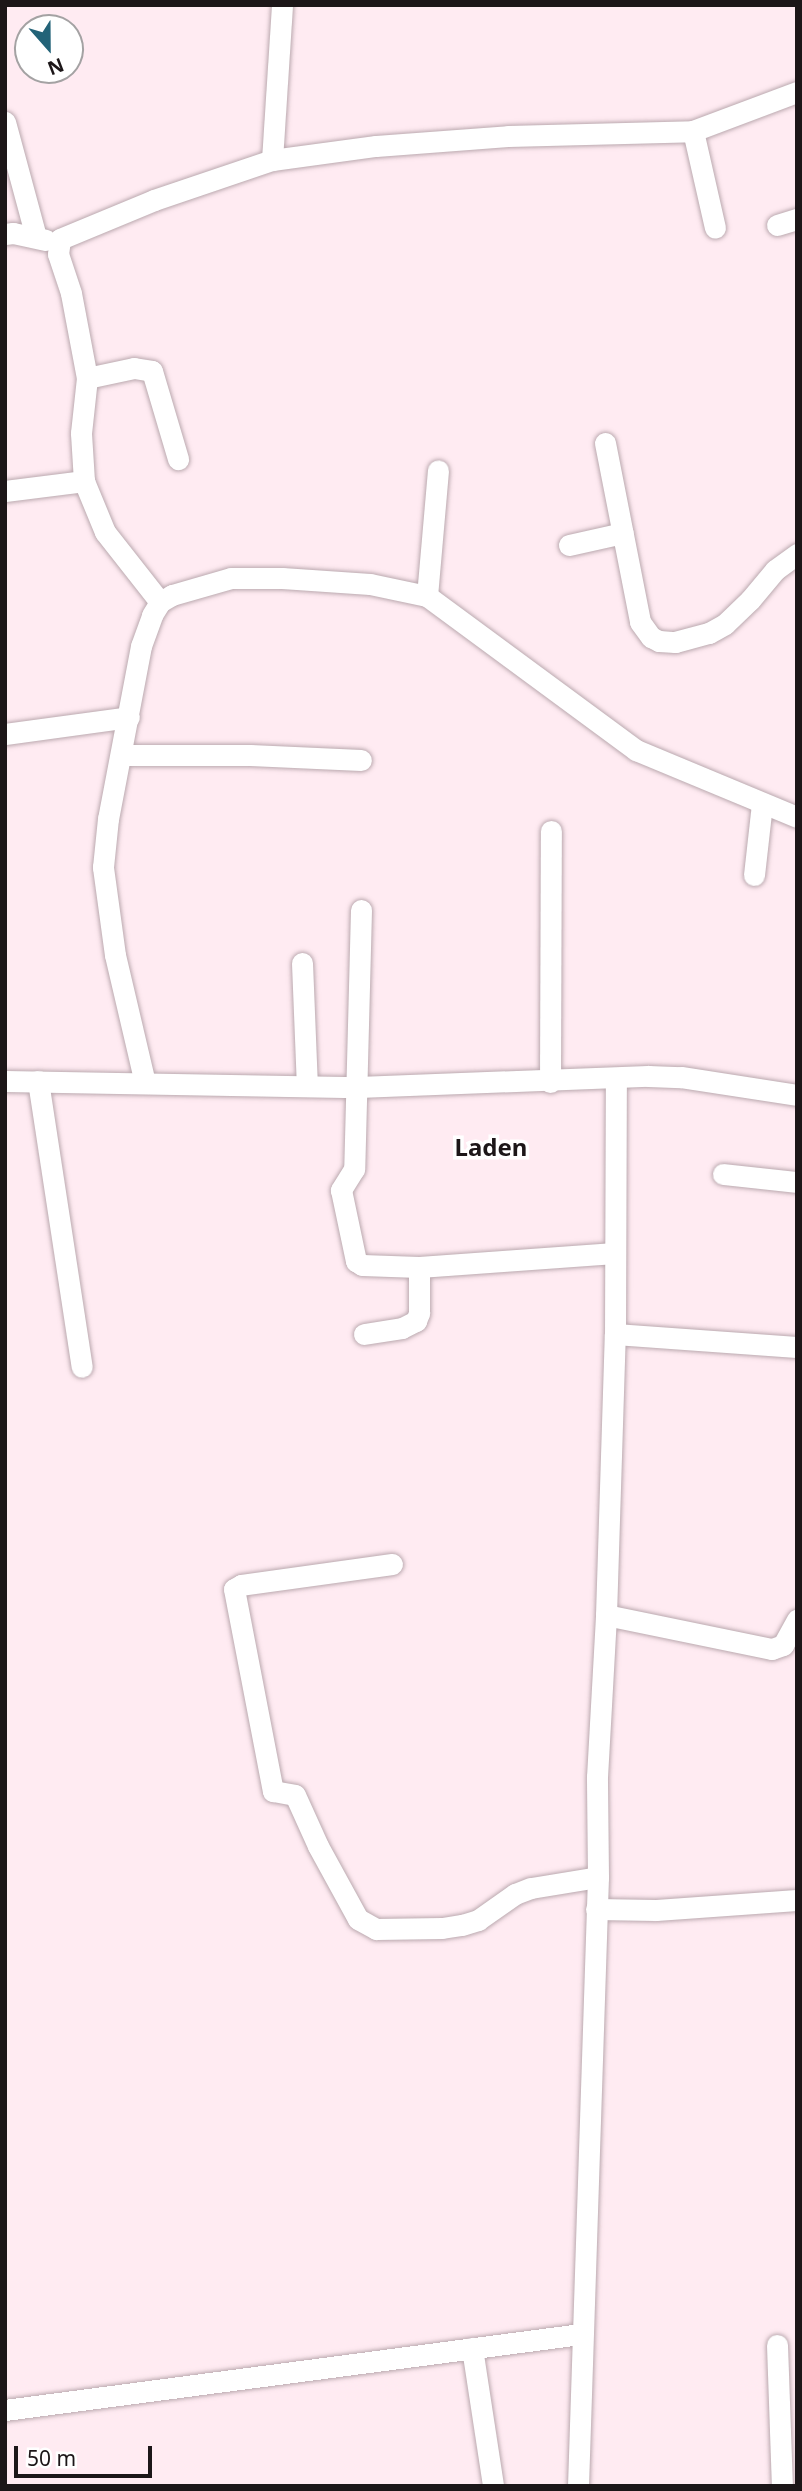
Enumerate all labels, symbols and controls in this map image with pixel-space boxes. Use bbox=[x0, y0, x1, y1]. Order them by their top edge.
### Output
north arrow bbox=[14, 14, 84, 84]
text: N bbox=[44, 52, 68, 82]
district label: Laden bbox=[455, 1133, 527, 1161]
scale bar bbox=[18, 2432, 156, 2476]
text: 50 m bbox=[27, 2444, 76, 2472]

